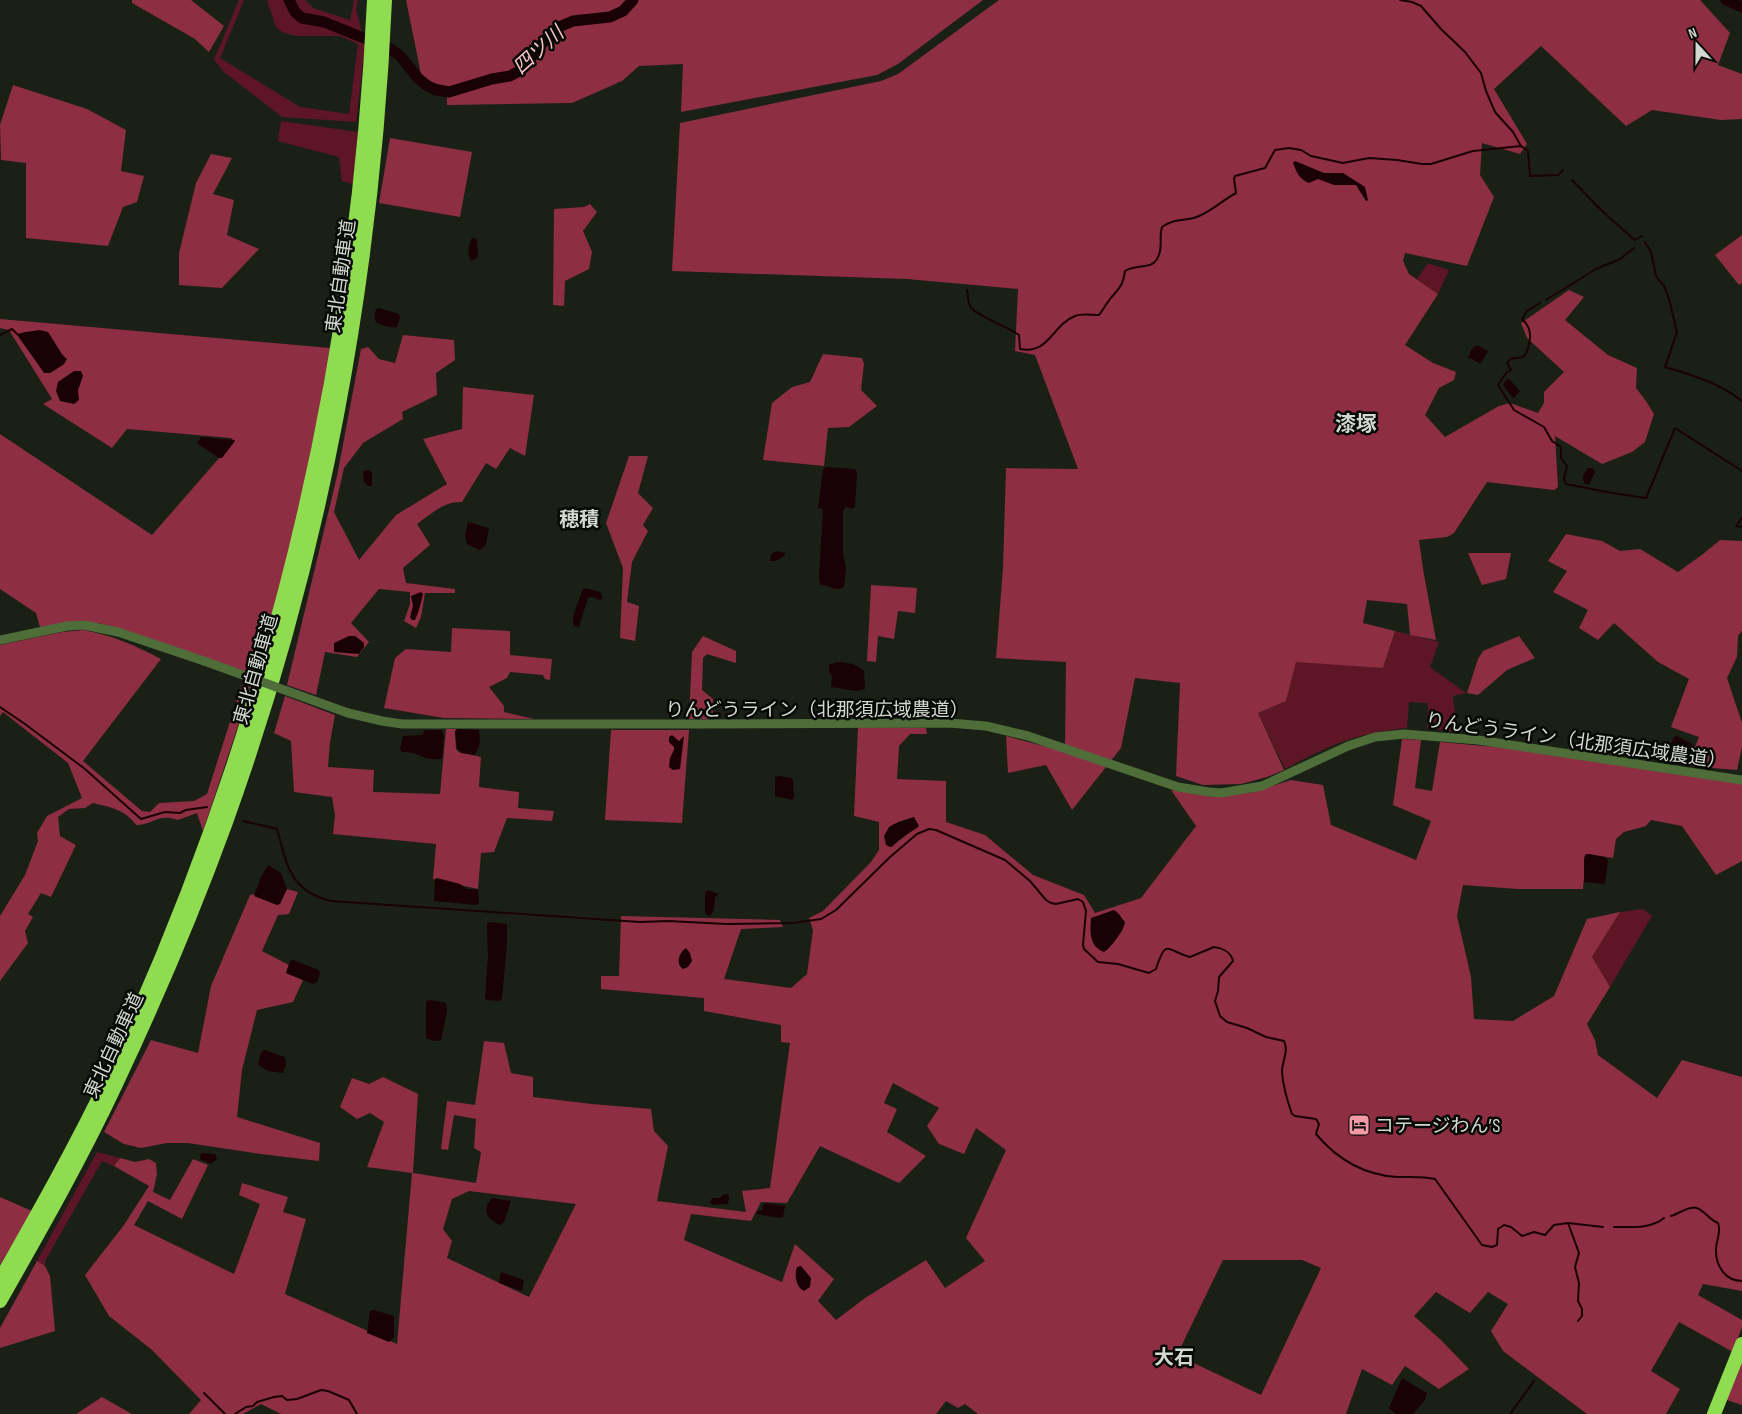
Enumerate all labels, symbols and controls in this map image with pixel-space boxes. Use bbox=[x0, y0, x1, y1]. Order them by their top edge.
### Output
water label: 四ツ川 bbox=[508, 20, 570, 80]
north arrow bbox=[1672, 20, 1722, 70]
text: N bbox=[1686, 24, 1699, 43]
street label: 東北自動車道 bbox=[322, 218, 361, 334]
district label: 漆塚 bbox=[1335, 412, 1377, 437]
district label: 穂積 bbox=[559, 508, 599, 532]
street label: 東北自動車道 bbox=[230, 611, 283, 727]
street label: りんどうライン（北那須広域農道） bbox=[665, 699, 969, 722]
street label: りんどうライン（北那須広域農道） bbox=[1424, 709, 1728, 774]
street label: 東北自動車道 bbox=[80, 989, 149, 1102]
hotel icon: コテージわん’S bbox=[1347, 1113, 1371, 1137]
place label: コテージわん’S bbox=[1375, 1115, 1500, 1138]
district label: 大石 bbox=[1154, 1346, 1194, 1370]

